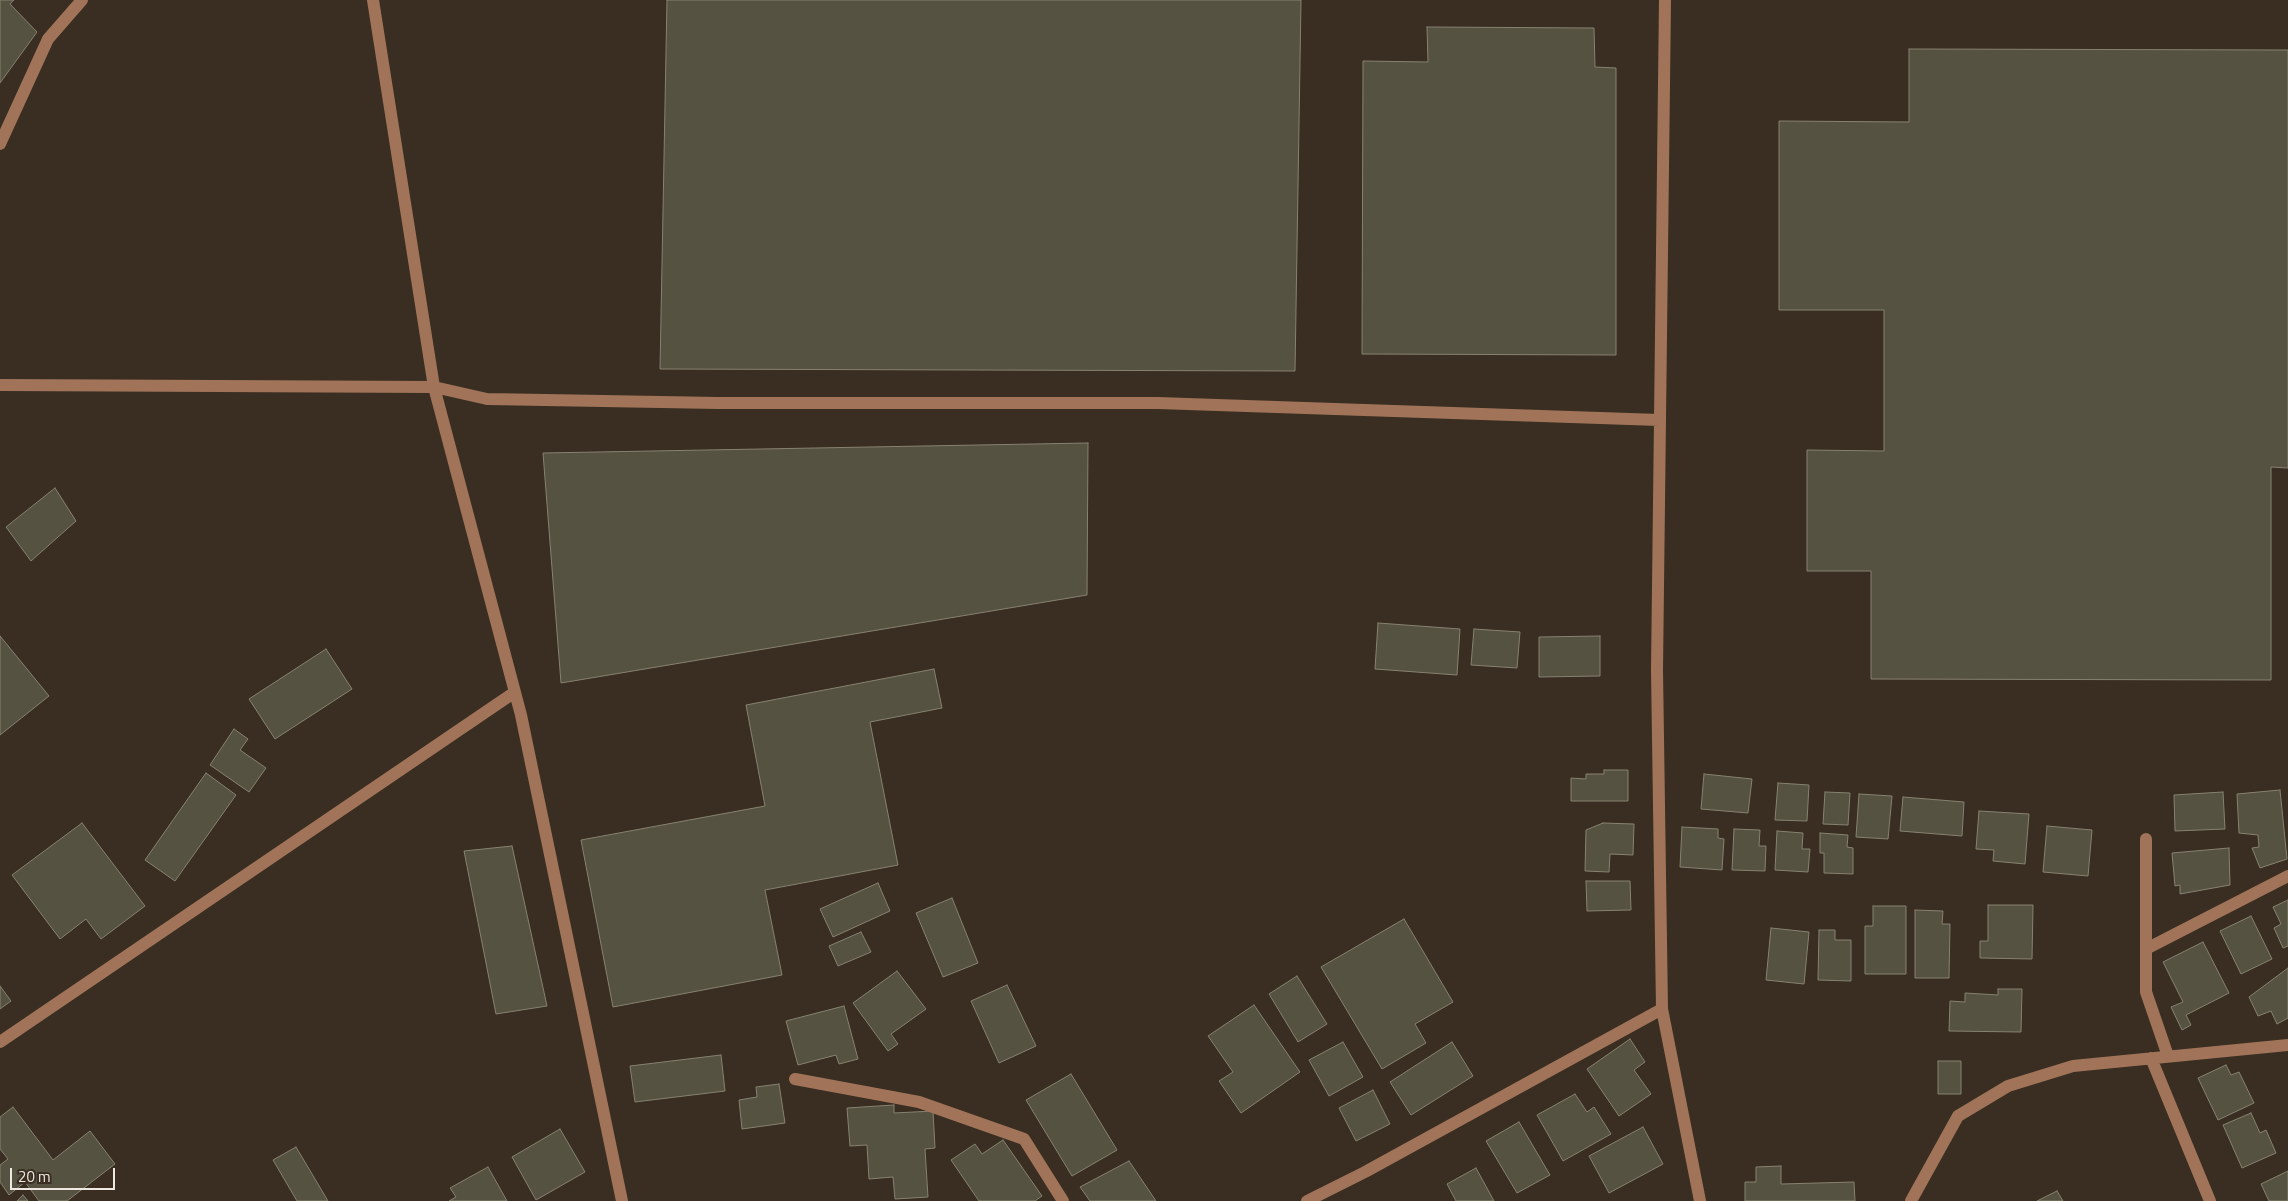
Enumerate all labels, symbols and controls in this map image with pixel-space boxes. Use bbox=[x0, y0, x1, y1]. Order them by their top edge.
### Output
scale bar bbox=[12, 1158, 118, 1190]
text: 20 m bbox=[18, 1165, 51, 1188]

